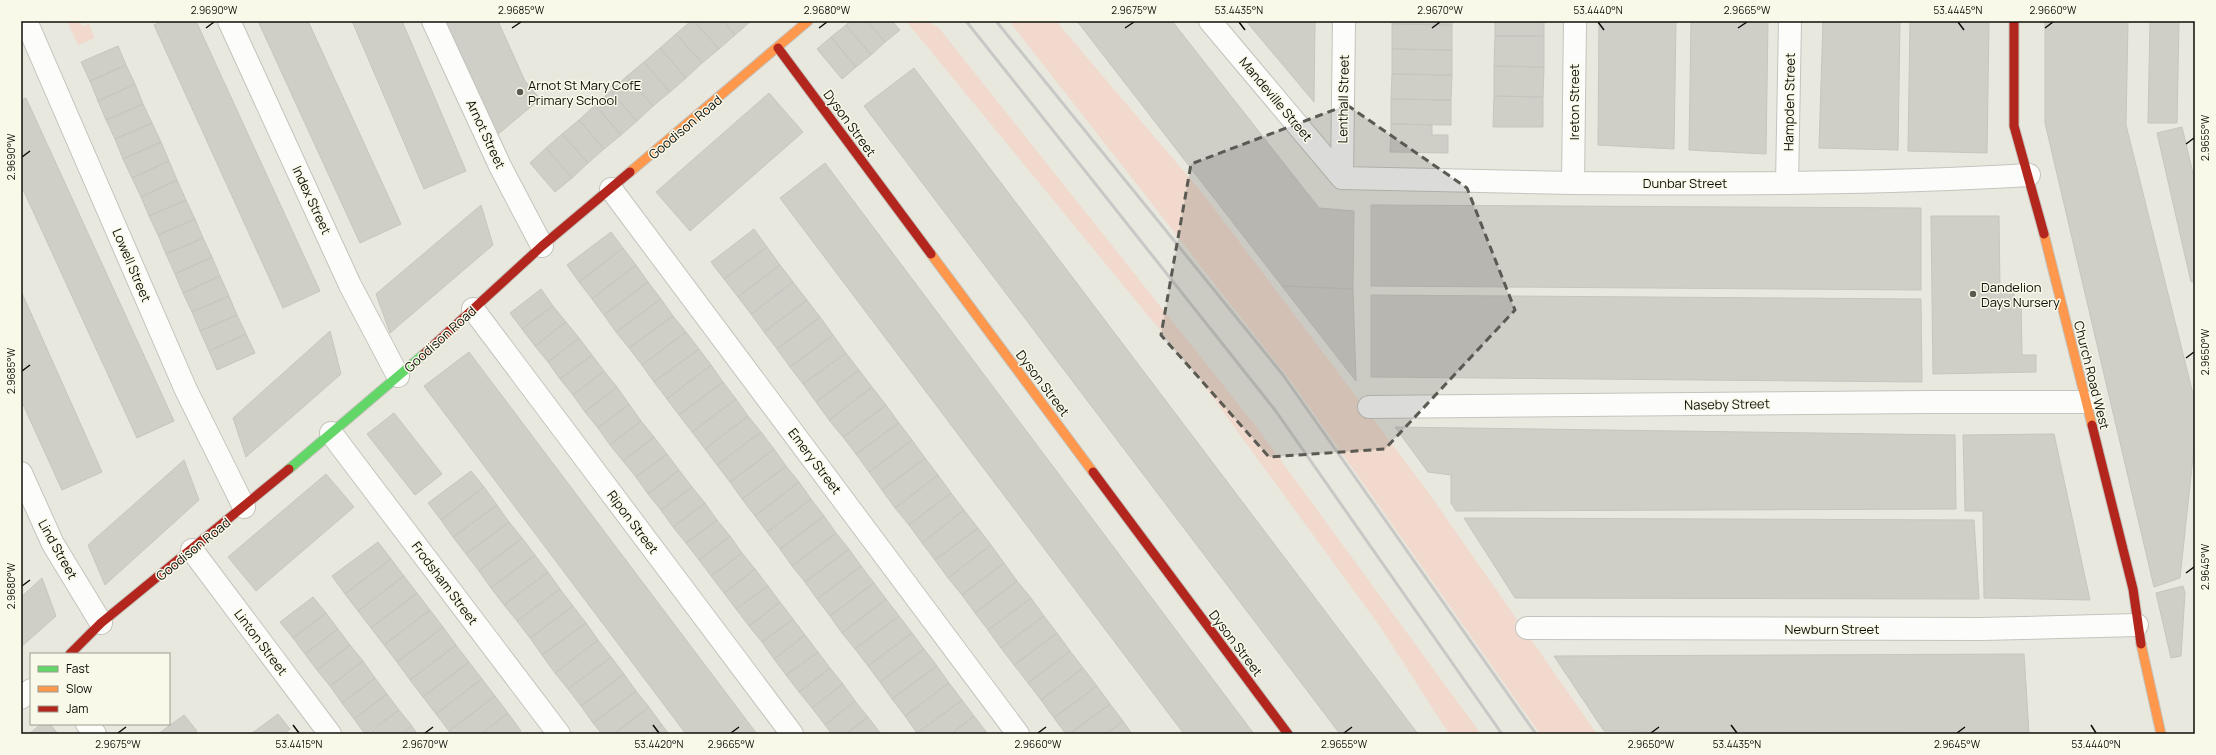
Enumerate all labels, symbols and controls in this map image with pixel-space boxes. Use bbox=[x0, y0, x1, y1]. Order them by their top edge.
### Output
text: 2.9690°W bbox=[191, 3, 238, 17]
text: 2.9685°W bbox=[498, 3, 545, 17]
text: 2.9680°W bbox=[804, 3, 851, 17]
text: 2.9675°W bbox=[1111, 3, 1157, 17]
text: 53.4435°N bbox=[1215, 3, 1263, 17]
text: 2.9670°W bbox=[1417, 3, 1463, 17]
text: 53.4440°N bbox=[1573, 3, 1623, 17]
text: 2.9665°W bbox=[1724, 3, 1771, 17]
text: 53.4445°N bbox=[1934, 3, 1983, 17]
text: 2.9660°W bbox=[2030, 3, 2077, 17]
street label: Mandeville Street bbox=[1235, 53, 1317, 145]
street label: Hampden Street bbox=[1779, 53, 1799, 151]
street label: Lenthall Street bbox=[1333, 54, 1353, 144]
street label: Ireton Street bbox=[1565, 64, 1583, 140]
place label: Arnot St Mary CofE Primary School bbox=[528, 76, 641, 109]
street label: Dyson Street bbox=[820, 86, 880, 160]
marker: Arnot St Mary CofE Primary School bbox=[515, 87, 525, 97]
street label: Goodison Road bbox=[644, 91, 726, 163]
street label: Arnot Street bbox=[462, 97, 510, 171]
text: 2.9655°W bbox=[2198, 114, 2212, 161]
text: 2.9690°W bbox=[4, 133, 18, 180]
street label: Index Street bbox=[288, 163, 336, 237]
street label: Dunbar Street bbox=[1643, 174, 1727, 192]
street label: Lowell Street bbox=[108, 225, 156, 305]
place label: Dandelion Days Nursery bbox=[1981, 278, 2060, 311]
marker: Dandelion Days Nursery bbox=[1968, 289, 1978, 299]
street label: Goodison Road bbox=[400, 302, 480, 376]
street label: Church Road West bbox=[2070, 319, 2114, 431]
text: 2.9650°W bbox=[2198, 328, 2212, 375]
street label: Dyson Street bbox=[1012, 346, 1074, 420]
text: 2.9685°W bbox=[4, 347, 18, 394]
street label: Naseby Street bbox=[1684, 394, 1770, 414]
street label: Emery Street bbox=[784, 424, 846, 498]
street label: Ripon Street bbox=[603, 487, 663, 557]
street label: Goodison Road bbox=[152, 513, 234, 585]
street label: Lind Street bbox=[34, 516, 82, 582]
street label: Frodsham Street bbox=[408, 538, 482, 628]
text: 2.9645°W bbox=[2198, 543, 2212, 590]
text: 2.9680°W bbox=[4, 562, 18, 609]
street label: Linton Street bbox=[230, 605, 292, 679]
street label: Dyson Street bbox=[1205, 606, 1267, 680]
street label: Newburn Street bbox=[1785, 620, 1879, 638]
legend bbox=[30, 653, 170, 725]
text: Fast bbox=[66, 660, 90, 677]
text: Slow bbox=[66, 680, 92, 697]
text: Jam bbox=[66, 700, 88, 717]
text: 2.9675°W bbox=[95, 737, 141, 751]
text: 53.4415°N bbox=[276, 737, 323, 751]
text: 2.9670°W bbox=[402, 737, 448, 751]
text: 53.4420°N bbox=[635, 737, 684, 751]
text: 2.9665°W bbox=[708, 737, 755, 751]
text: 2.9660°W bbox=[1015, 737, 1062, 751]
text: 2.9655°W bbox=[1321, 737, 1368, 751]
text: 2.9650°W bbox=[1628, 737, 1675, 751]
text: 53.4435°N bbox=[1713, 737, 1761, 751]
text: 2.9645°W bbox=[1934, 737, 1981, 751]
text: 53.4440°N bbox=[2071, 737, 2121, 751]

